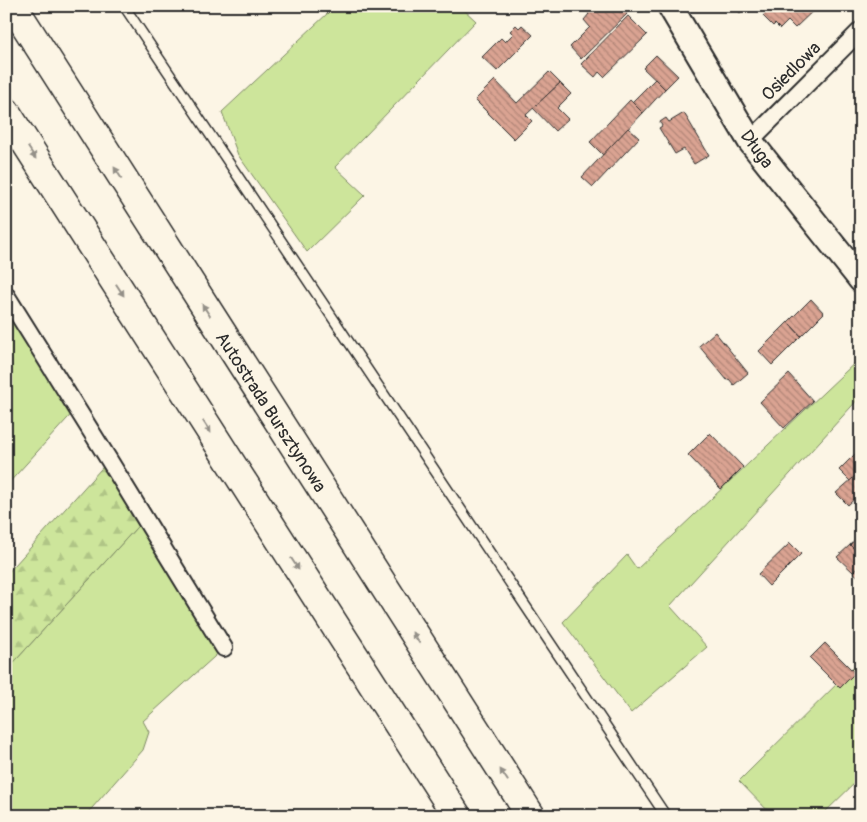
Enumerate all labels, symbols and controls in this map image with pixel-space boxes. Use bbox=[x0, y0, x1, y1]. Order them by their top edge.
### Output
street label: Osiedlowa bbox=[757, 37, 826, 106]
street label: Długa bbox=[735, 125, 778, 173]
one-way arrow bbox=[28, 147, 37, 160]
one-way arrow bbox=[114, 166, 123, 180]
one-way arrow bbox=[115, 284, 125, 297]
one-way arrow bbox=[201, 303, 210, 317]
street label: Autostrada Bursztynowa bbox=[210, 328, 331, 497]
one-way arrow bbox=[203, 420, 212, 434]
one-way arrow bbox=[290, 558, 299, 571]
one-way arrow bbox=[411, 632, 421, 645]
one-way arrow bbox=[499, 768, 509, 782]

